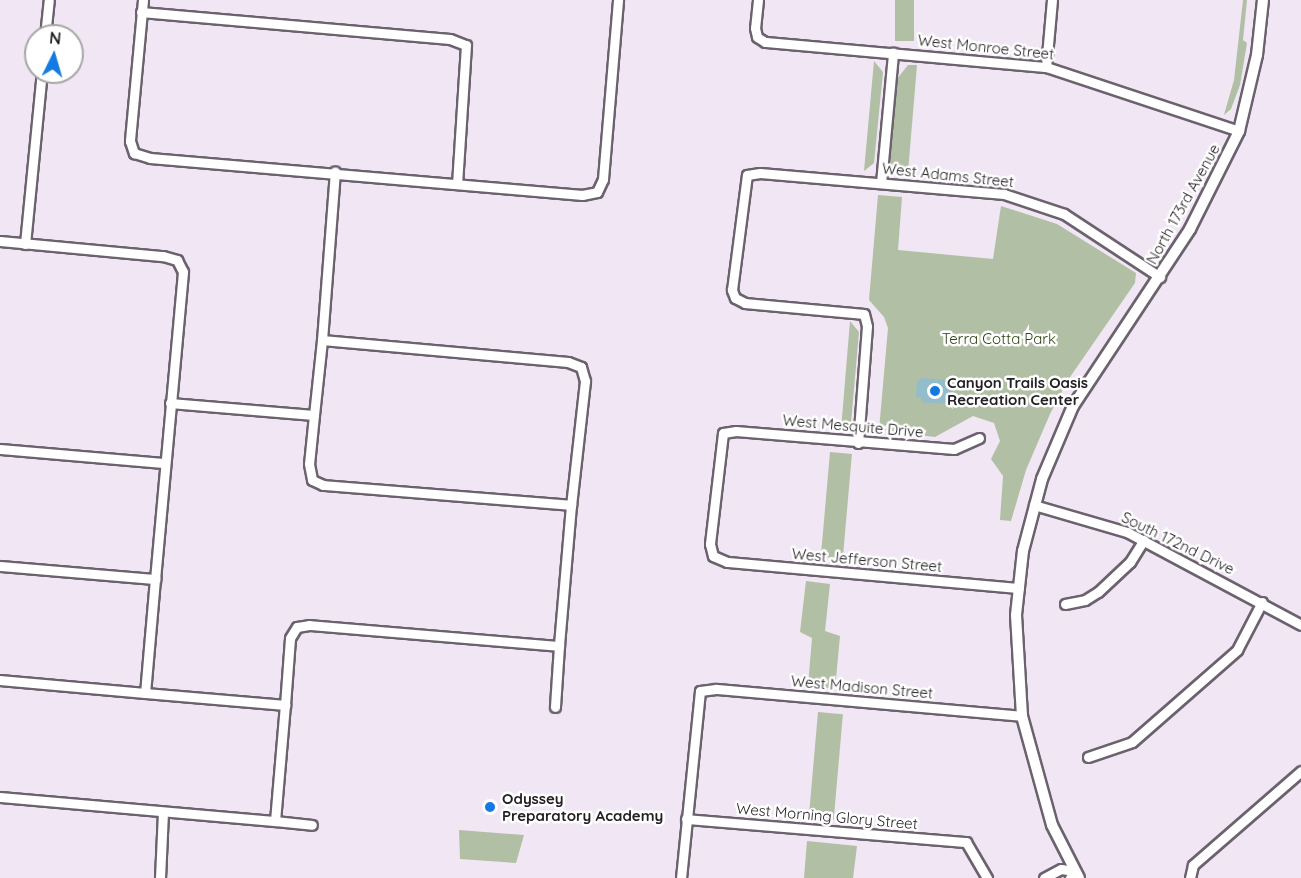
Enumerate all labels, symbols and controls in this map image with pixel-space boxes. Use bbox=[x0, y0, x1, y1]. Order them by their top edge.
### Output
north arrow bbox=[24, 24, 84, 84]
text: N bbox=[49, 28, 62, 49]
street label: West Monroe Street bbox=[917, 31, 1055, 63]
street label: North 173rd Avenue bbox=[1143, 141, 1223, 267]
street label: West Adams Street bbox=[881, 159, 1015, 191]
park label: Terra Cotta Park bbox=[942, 330, 1056, 348]
place label: Canyon Trails Oasis Recreation Center bbox=[947, 373, 1088, 408]
marker: Canyon Trails Oasis Recreation Center bbox=[928, 384, 942, 398]
street label: West Mesquite Drive bbox=[782, 411, 924, 441]
street label: South 172nd Drive bbox=[1119, 508, 1237, 578]
street label: West Jefferson Street bbox=[791, 544, 943, 576]
street label: West Madison Street bbox=[790, 672, 934, 702]
place label: Odyssey Preparatory Academy bbox=[502, 789, 663, 824]
street label: West Morning Glory Street bbox=[735, 799, 919, 833]
marker: Odyssey Preparatory Academy bbox=[483, 800, 497, 814]

